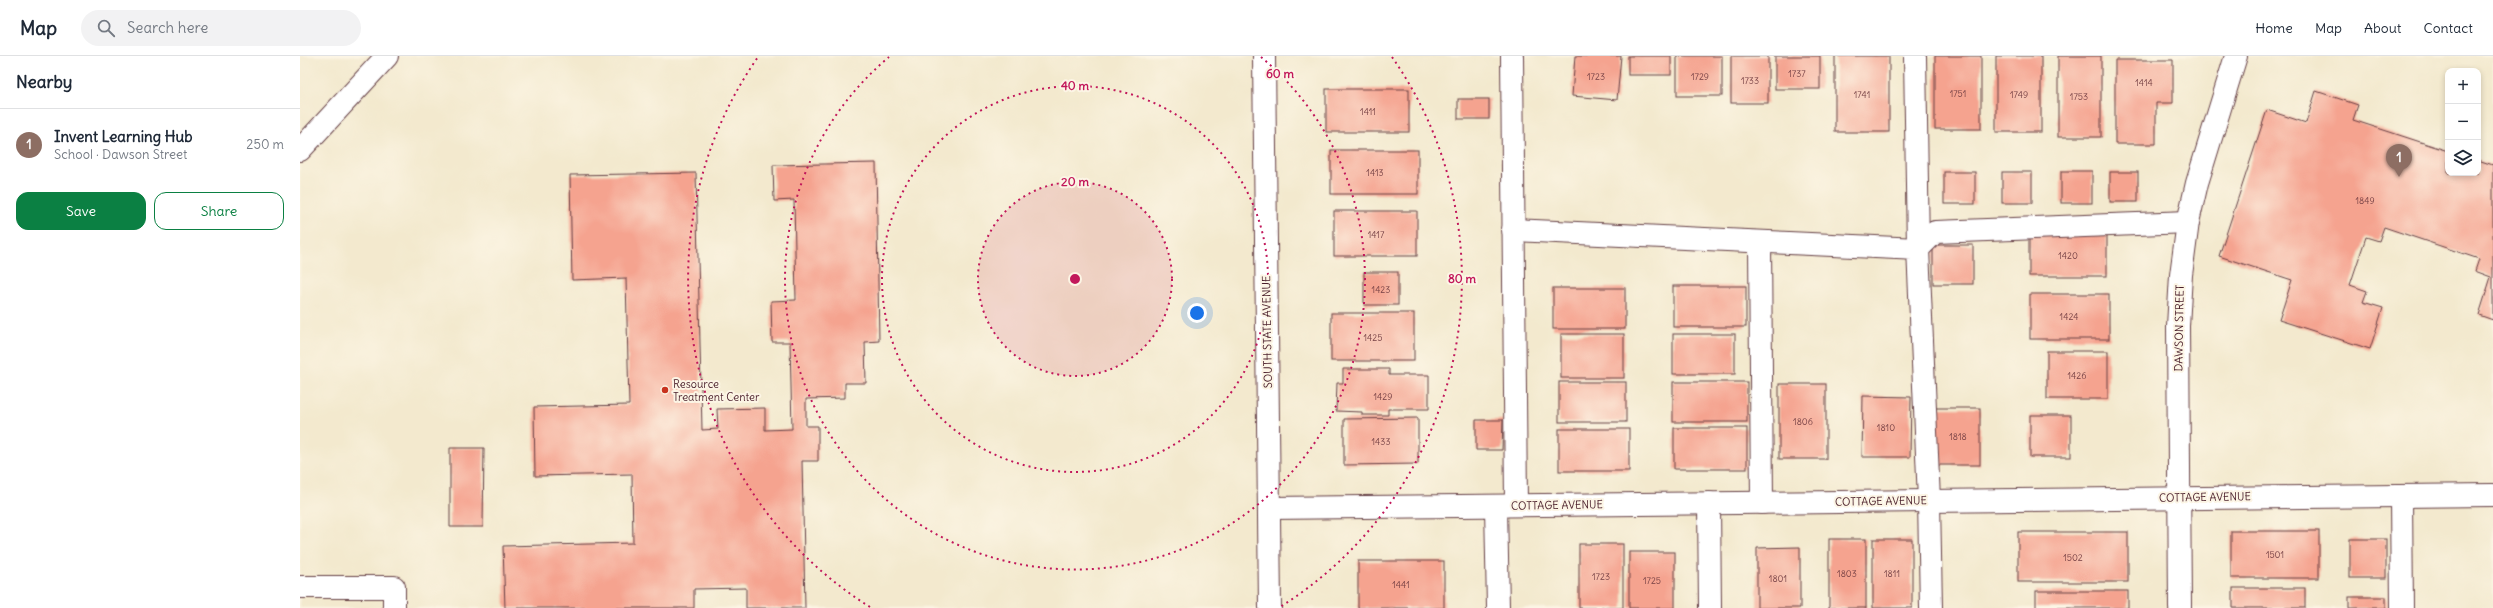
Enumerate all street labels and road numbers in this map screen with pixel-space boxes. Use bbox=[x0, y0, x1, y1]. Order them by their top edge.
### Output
street label: SOUTH STATE AVENUE bbox=[1259, 275, 1275, 389]
street label: DAWSON STREET bbox=[2171, 284, 2187, 372]
street label: COTTAGE AVENUE bbox=[2159, 489, 2251, 505]
street label: COTTAGE AVENUE bbox=[1835, 493, 1927, 509]
street label: COTTAGE AVENUE bbox=[1511, 497, 1603, 513]

